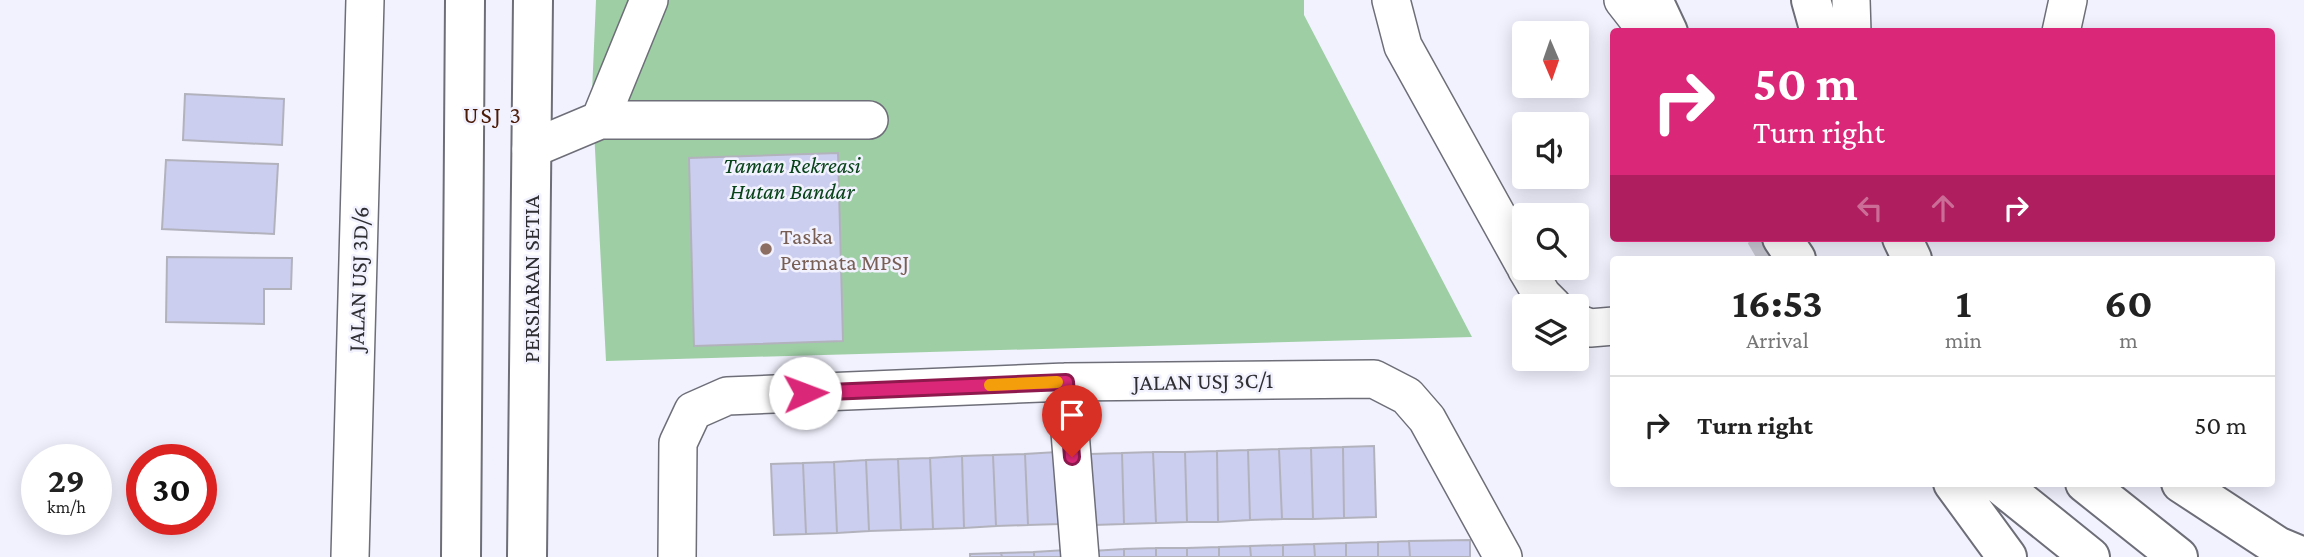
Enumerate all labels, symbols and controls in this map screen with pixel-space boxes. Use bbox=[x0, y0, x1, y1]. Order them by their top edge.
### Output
north arrow bbox=[1512, 21, 1589, 98]
map controls bbox=[1512, 21, 1589, 371]
icon: right bbox=[1638, 56, 1729, 147]
text: 50 m bbox=[1753, 56, 1858, 111]
district label: USJ 3 bbox=[463, 101, 523, 128]
button: sound bbox=[1512, 112, 1589, 189]
text: Turn right bbox=[1753, 114, 1885, 150]
park label: Taman Rekreasi Hutan Bandar bbox=[723, 152, 862, 204]
icon: left bbox=[1851, 189, 1889, 227]
icon: ahead bbox=[1924, 189, 1962, 227]
icon: right bbox=[1997, 189, 2035, 227]
street label: PERSIARAN SETIA bbox=[518, 194, 544, 363]
button: search bbox=[1512, 203, 1589, 280]
street label: JALAN USJ 3D/6 bbox=[342, 206, 374, 354]
place label: Taska Permata MPSJ bbox=[780, 223, 909, 275]
marker: Taska Permata MPSJ bbox=[758, 241, 774, 257]
text: 16:53 bbox=[1732, 279, 1823, 326]
text: 1 bbox=[1956, 279, 1971, 326]
text: 60 bbox=[2104, 279, 2153, 326]
button: layers bbox=[1512, 294, 1589, 371]
text: Arrival bbox=[1746, 327, 1809, 353]
text: min bbox=[1945, 327, 1982, 353]
text: m bbox=[2119, 327, 2138, 353]
position arrow bbox=[768, 356, 842, 430]
street label: JALAN USJ 3C/1 bbox=[1131, 367, 1273, 395]
pin bbox=[1042, 385, 1102, 457]
icon: arrive bbox=[1053, 396, 1091, 434]
icon: right bbox=[1638, 406, 1676, 444]
text: Turn right bbox=[1697, 411, 1813, 440]
text: 50 m bbox=[2194, 411, 2247, 440]
speed limit sign: 30 bbox=[126, 444, 217, 535]
text: 29 bbox=[48, 461, 85, 500]
text: km/h bbox=[47, 497, 86, 517]

